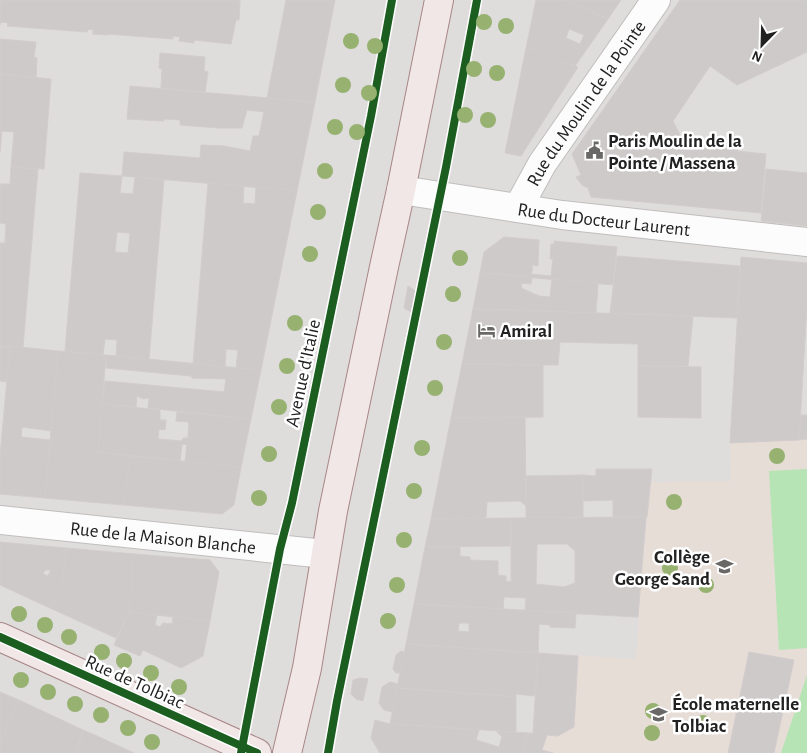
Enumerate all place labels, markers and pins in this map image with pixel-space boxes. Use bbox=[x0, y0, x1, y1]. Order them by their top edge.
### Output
place label: Paris Moulin de la Pointe / Massena bbox=[608, 132, 742, 173]
public building icon: Paris Moulin de la Pointe / Massena bbox=[584, 141, 604, 161]
hotel icon: Amiral bbox=[476, 320, 496, 340]
place label: Amiral bbox=[500, 322, 552, 341]
place label: Collège George Sand bbox=[615, 548, 710, 589]
school or university icon: Collège George Sand bbox=[714, 557, 734, 577]
place label: École maternelle Tolbiac bbox=[672, 693, 799, 736]
school or university icon: École maternelle Tolbiac bbox=[648, 704, 668, 724]

